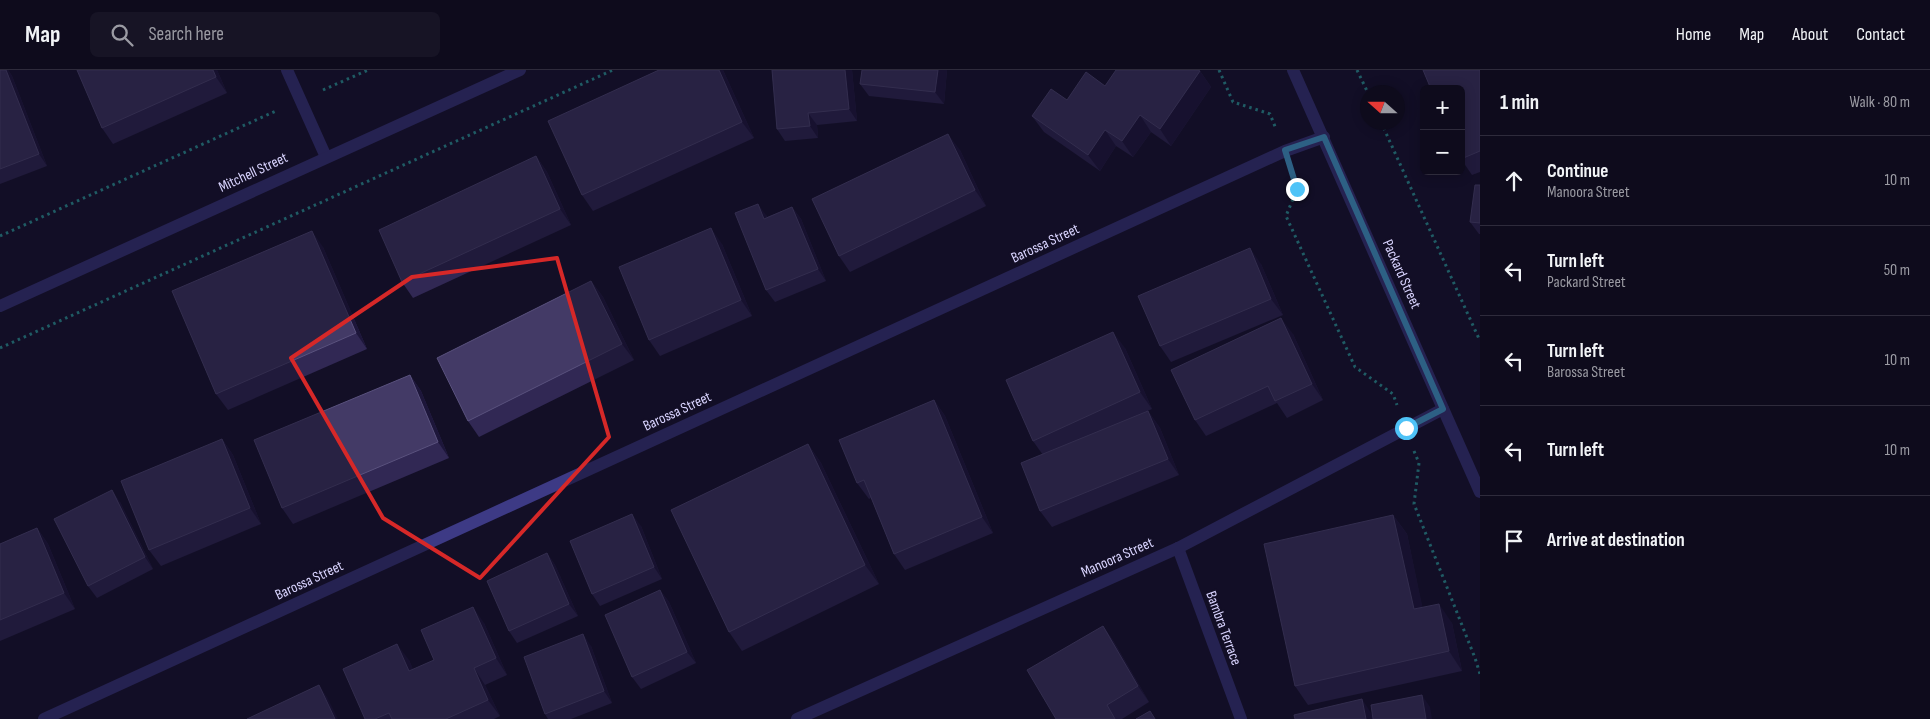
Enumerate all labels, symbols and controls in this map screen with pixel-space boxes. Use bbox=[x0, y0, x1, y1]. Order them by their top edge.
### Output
search box bbox=[90, 12, 440, 57]
text: Map bbox=[25, 20, 60, 49]
icon: search bbox=[108, 21, 136, 49]
text: Search here bbox=[148, 23, 224, 46]
text: Home bbox=[1676, 24, 1711, 45]
text: Map bbox=[1739, 24, 1764, 45]
text: About bbox=[1792, 24, 1828, 45]
text: Contact bbox=[1856, 24, 1905, 45]
north arrow bbox=[1360, 85, 1405, 130]
map controls bbox=[1420, 85, 1465, 175]
button: + bbox=[1420, 85, 1465, 130]
text: 1 min bbox=[1500, 90, 1539, 115]
text: Walk · 80 m bbox=[1850, 93, 1910, 112]
button: − bbox=[1420, 130, 1465, 175]
street label: Mitchell Street bbox=[216, 148, 291, 197]
text: Continue bbox=[1547, 160, 1608, 183]
icon: ahead bbox=[1500, 167, 1528, 195]
text: 10 m bbox=[1884, 171, 1910, 190]
route end bbox=[1286, 178, 1309, 201]
text: Manoora Street bbox=[1547, 183, 1630, 202]
street label: Barossa Street bbox=[1008, 219, 1083, 268]
street label: Packard Street bbox=[1378, 237, 1425, 312]
text: Turn left bbox=[1547, 250, 1604, 273]
icon: left bbox=[1500, 257, 1528, 285]
text: 50 m bbox=[1884, 261, 1910, 280]
text: Packard Street bbox=[1547, 273, 1626, 292]
text: Turn left bbox=[1547, 340, 1604, 363]
icon: left bbox=[1500, 347, 1528, 375]
text: 10 m bbox=[1884, 351, 1910, 370]
text: Barossa Street bbox=[1547, 363, 1625, 382]
street label: Barossa Street bbox=[640, 387, 715, 436]
route start bbox=[1395, 417, 1418, 440]
icon: left bbox=[1500, 437, 1528, 465]
text: Turn left bbox=[1547, 439, 1604, 462]
text: 10 m bbox=[1884, 441, 1910, 460]
icon: arrive bbox=[1500, 527, 1528, 555]
text: Arrive at destination bbox=[1547, 529, 1685, 552]
street label: Manoora Street bbox=[1078, 533, 1157, 582]
street label: Barossa Street bbox=[272, 556, 347, 605]
street label: Bambra Terrace bbox=[1201, 588, 1246, 668]

